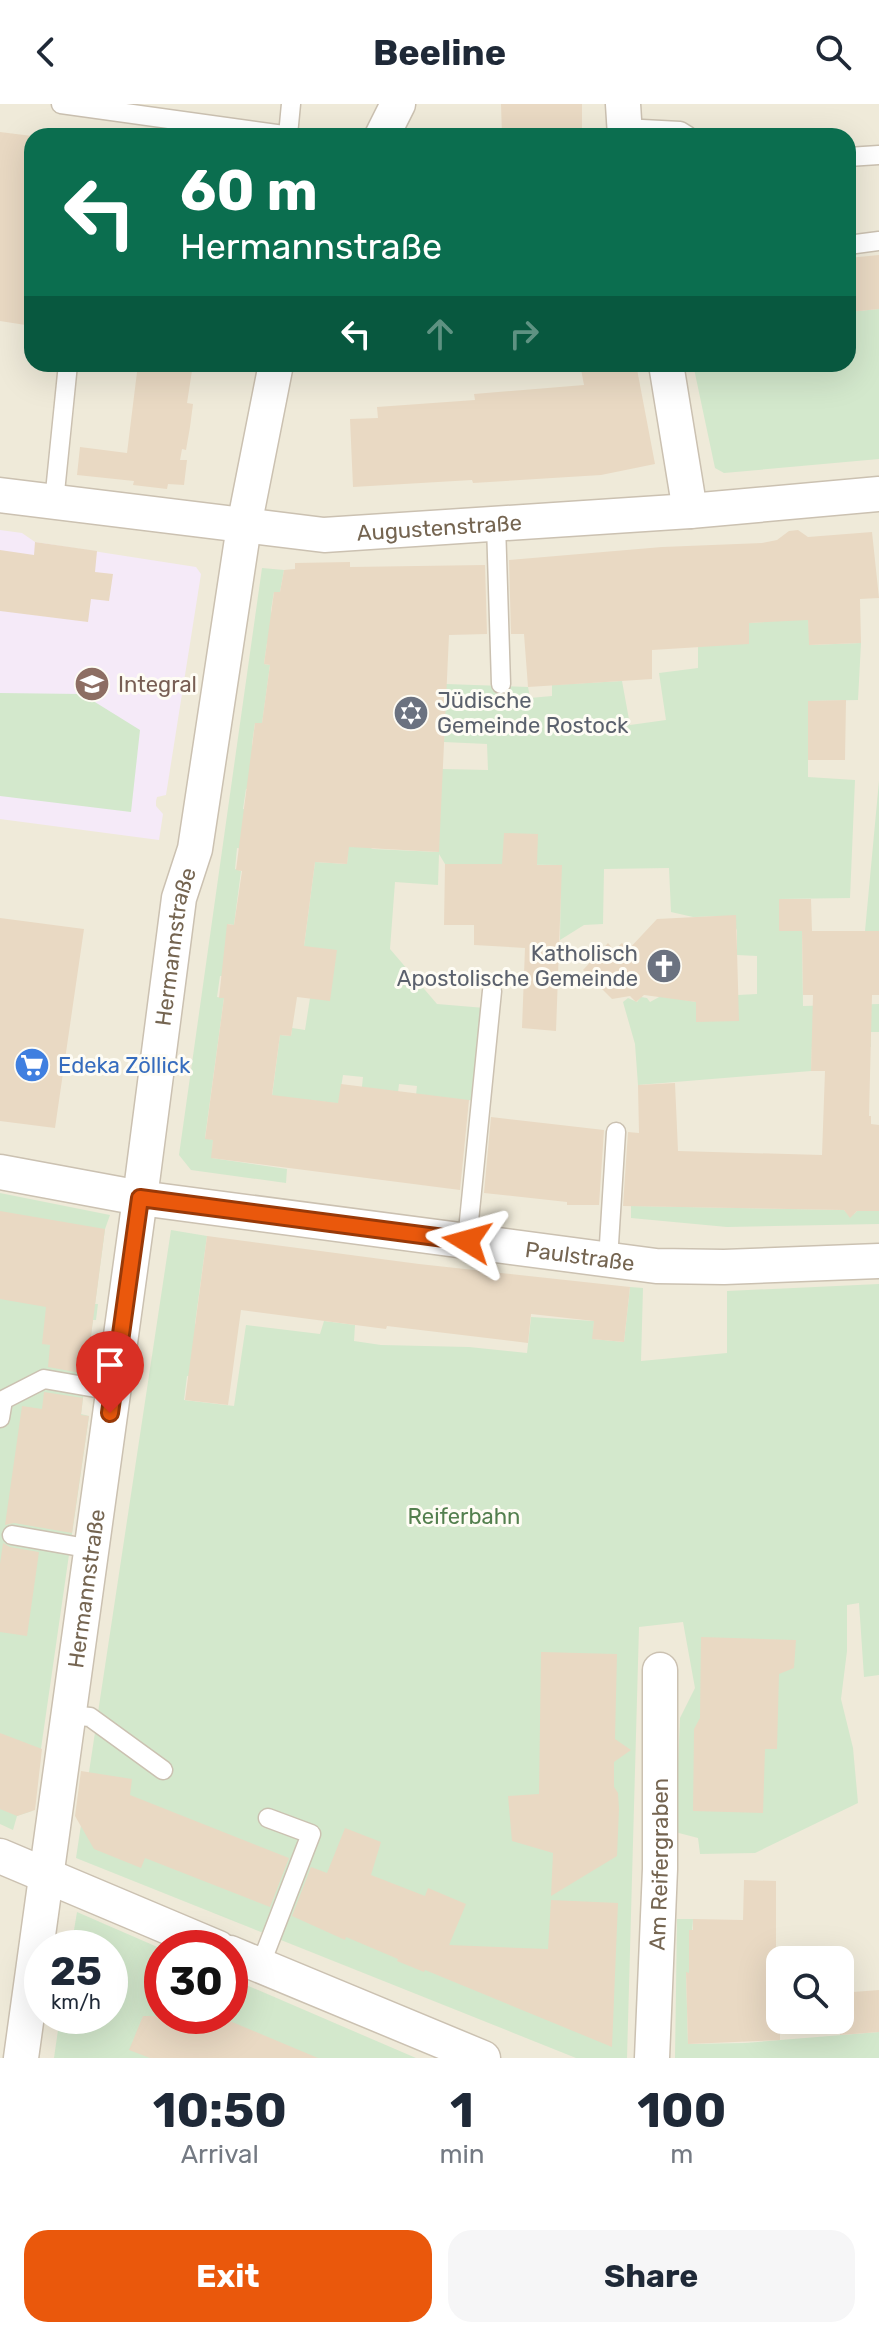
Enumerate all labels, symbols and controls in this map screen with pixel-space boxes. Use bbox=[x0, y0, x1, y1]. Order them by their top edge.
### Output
icon: back bbox=[24, 30, 68, 74]
icon: search bbox=[811, 30, 855, 74]
text: Beeline bbox=[373, 31, 506, 74]
text: 60 m bbox=[180, 158, 318, 224]
icon: left bbox=[48, 160, 152, 264]
text: Hermannstraße bbox=[180, 225, 442, 268]
icon: left bbox=[334, 312, 378, 356]
icon: ahead bbox=[418, 312, 462, 356]
icon: right bbox=[502, 312, 546, 356]
street label: Augustenstraße bbox=[356, 509, 523, 546]
school or university icon: Integral bbox=[73, 665, 111, 703]
place label: Integral bbox=[118, 671, 197, 698]
place label: Jüdische Gemeinde Rostock bbox=[437, 687, 629, 739]
synagogue icon: Jüdische Gemeinde Rostock bbox=[392, 694, 430, 732]
street label: Hermannstraße bbox=[149, 864, 202, 1028]
place label: Katholisch Apostolische Gemeinde bbox=[397, 940, 638, 992]
church icon: Katholisch Apostolische Gemeinde bbox=[645, 947, 683, 985]
supermarket icon: Edeka Zöllick bbox=[13, 1046, 51, 1084]
place label: Edeka Zöllick bbox=[58, 1052, 191, 1079]
position arrow bbox=[425, 1199, 509, 1283]
street label: Paulstraße bbox=[523, 1235, 636, 1277]
pin bbox=[76, 1331, 144, 1413]
icon: arrive bbox=[88, 1343, 132, 1387]
park label: Reiferbahn bbox=[408, 1503, 520, 1530]
street label: Hermannstraße bbox=[62, 1507, 110, 1670]
street label: Am Reifergraben bbox=[643, 1778, 674, 1951]
speed limit sign: 30 bbox=[144, 1930, 248, 2034]
map controls bbox=[766, 1946, 854, 2034]
button: search bbox=[766, 1946, 854, 2034]
text: 25 bbox=[50, 1948, 102, 1995]
text: km/h bbox=[51, 1990, 101, 2014]
text: 10:50 bbox=[153, 2082, 287, 2139]
text: 1 bbox=[450, 2082, 474, 2139]
text: 100 bbox=[637, 2082, 726, 2139]
text: Arrival bbox=[181, 2139, 259, 2170]
text: min bbox=[439, 2139, 485, 2170]
text: m bbox=[670, 2139, 693, 2170]
button: Exit bbox=[24, 2230, 432, 2322]
button: Share bbox=[448, 2230, 855, 2322]

